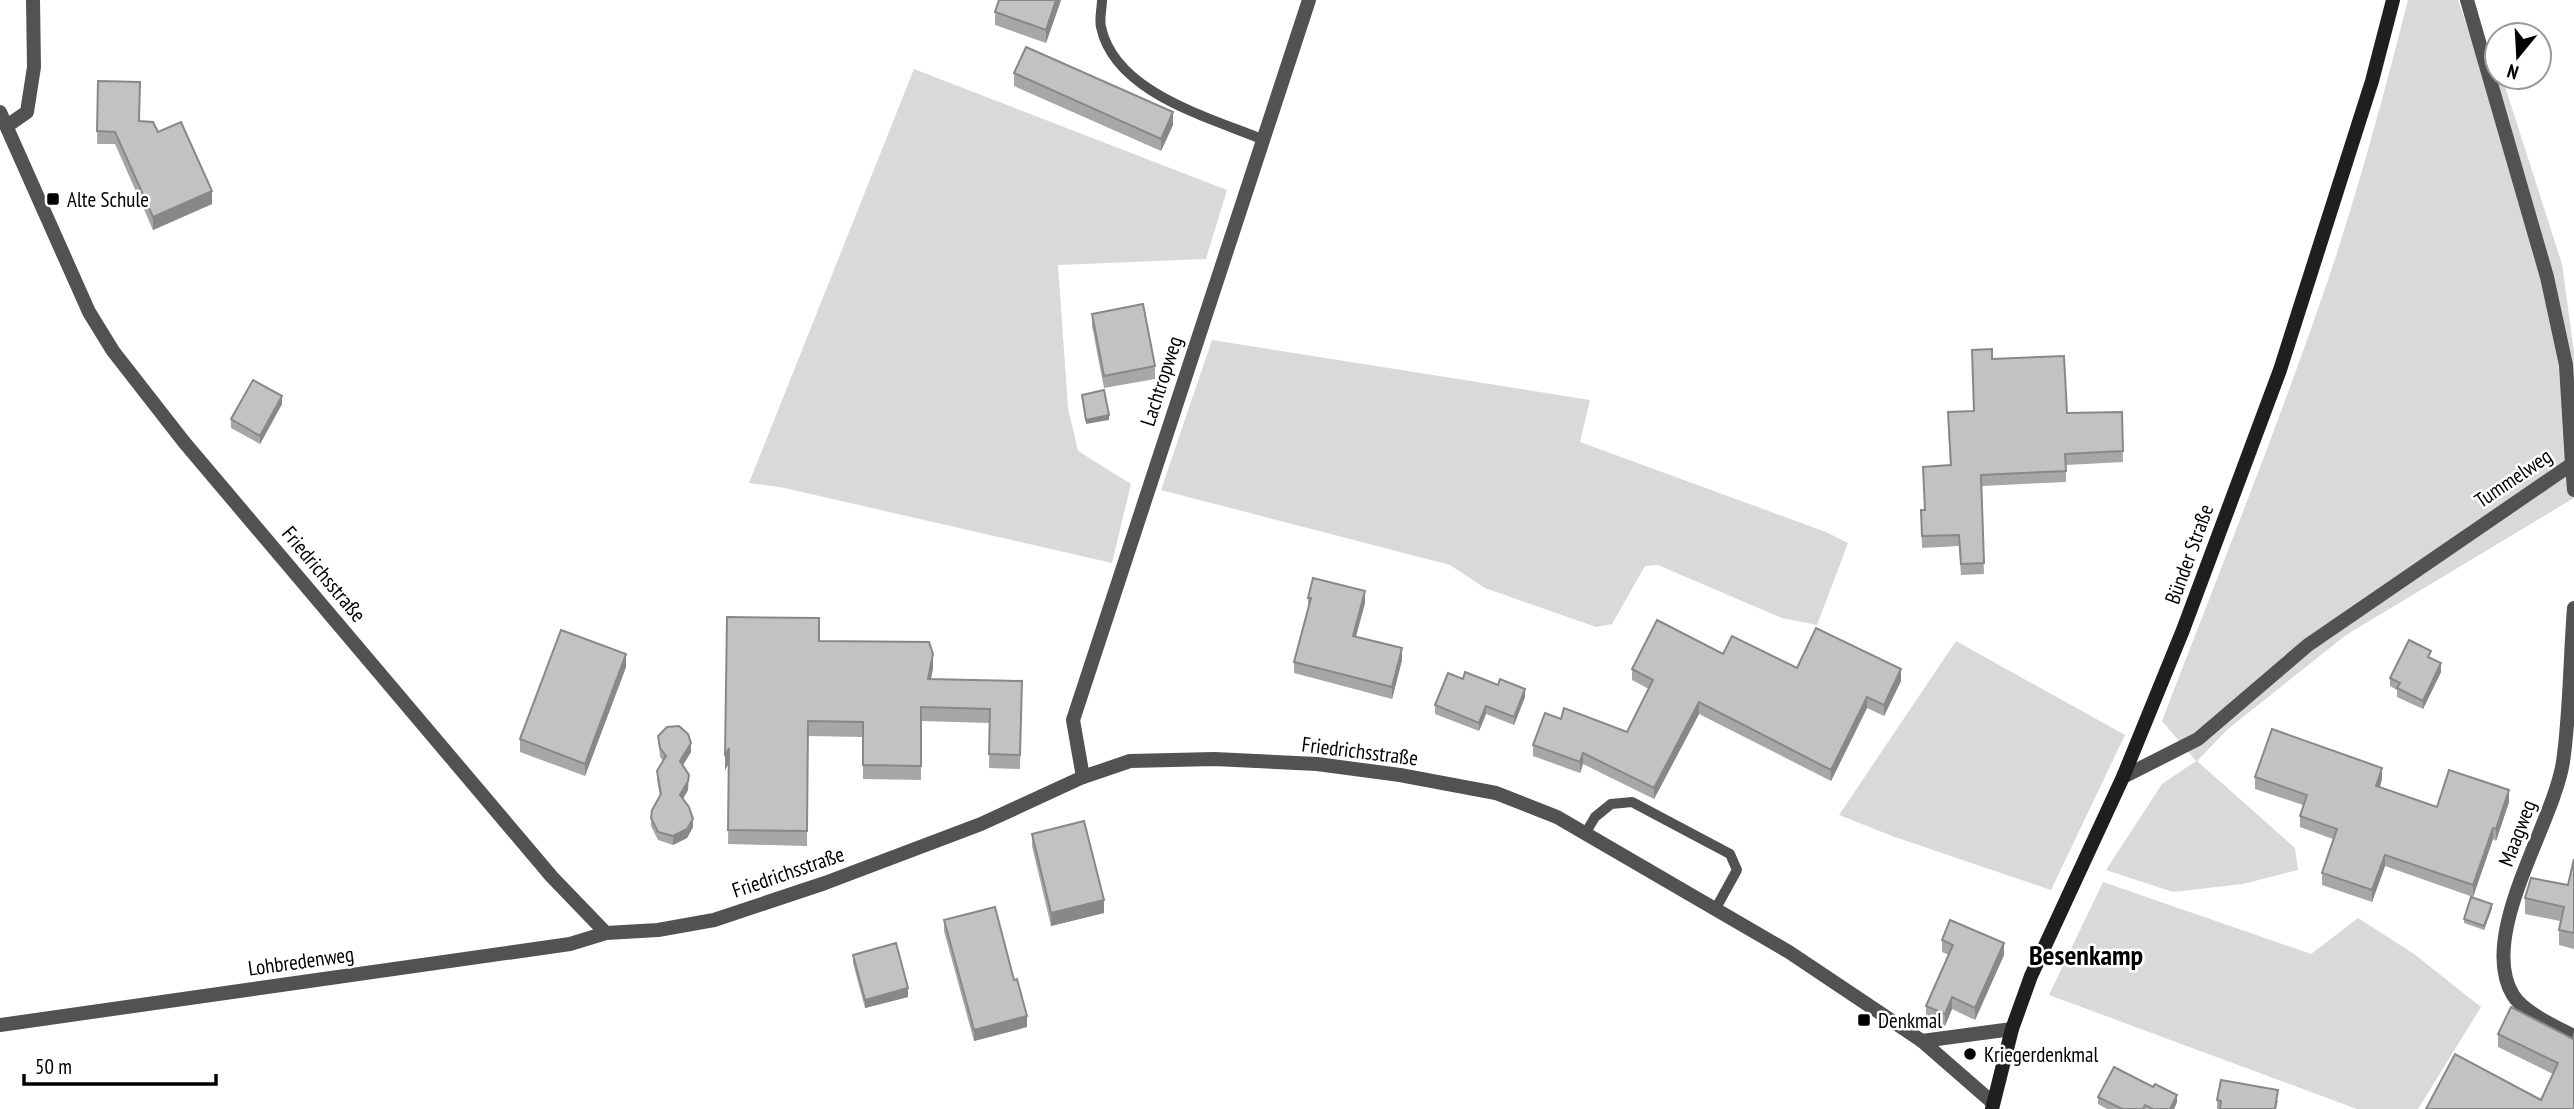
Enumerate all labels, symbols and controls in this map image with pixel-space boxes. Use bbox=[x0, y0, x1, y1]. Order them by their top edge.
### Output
north arrow bbox=[2483, 21, 2553, 91]
text: N bbox=[2504, 59, 2521, 85]
place label: Alte Schule bbox=[67, 186, 149, 213]
marker: Alte Schule bbox=[45, 191, 61, 207]
street label: Lachtropweg bbox=[1134, 333, 1188, 429]
street label: Tummelweg bbox=[2469, 442, 2557, 514]
street label: Bünder Straße bbox=[2159, 500, 2219, 608]
street label: Friedrichsstraße bbox=[276, 521, 372, 627]
street label: Friedrichsstraße bbox=[1300, 730, 1420, 772]
street label: Maagweg bbox=[2492, 796, 2542, 870]
street label: Friedrichsstraße bbox=[728, 840, 848, 904]
district label: Besenkamp bbox=[2029, 936, 2143, 973]
street label: Lohbredenweg bbox=[246, 940, 356, 982]
place label: Denkmal bbox=[1878, 1007, 1942, 1034]
marker: Denkmal bbox=[1856, 1012, 1872, 1028]
place label: Kriegerdenkmal bbox=[1984, 1041, 2098, 1068]
scale bar bbox=[24, 1042, 217, 1086]
marker: Kriegerdenkmal bbox=[1962, 1046, 1978, 1062]
text: 50 m bbox=[35, 1053, 72, 1080]

